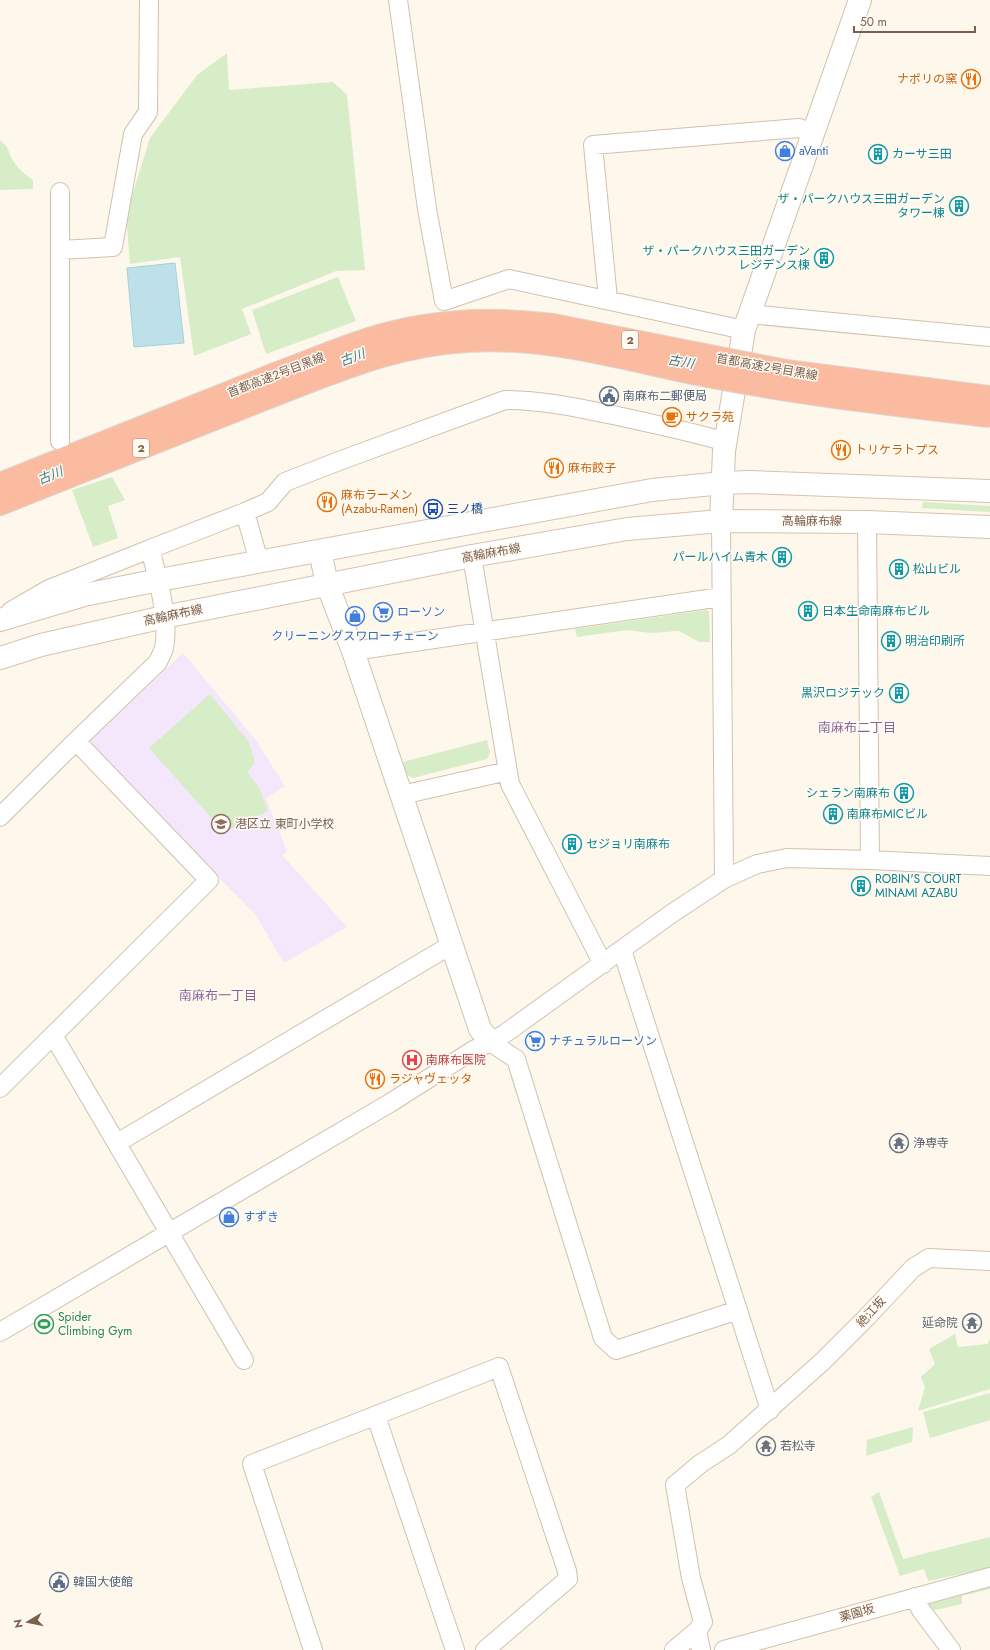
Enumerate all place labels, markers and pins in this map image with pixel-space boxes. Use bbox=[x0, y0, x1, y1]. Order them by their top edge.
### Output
restaurant icon: ナポリの窯 bbox=[960, 68, 982, 90]
place label: ナポリの窯 bbox=[897, 70, 957, 88]
shop icon: aVanti bbox=[774, 140, 796, 162]
place label: aVanti bbox=[799, 142, 829, 160]
building icon: カーサ三田 bbox=[867, 143, 889, 165]
place label: カーサ三田 bbox=[892, 145, 952, 163]
place label: ザ・パークハウス三田ガーデン タワー棟 bbox=[778, 190, 945, 222]
building icon: ザ・パークハウス三田ガーデン タワー棟 bbox=[948, 195, 970, 217]
place label: ザ・パークハウス三田ガーデン レジデンス棟 bbox=[643, 242, 810, 274]
building icon: ザ・パークハウス三田ガーデン レジデンス棟 bbox=[813, 247, 835, 269]
public building icon: 南麻布二郵便局 bbox=[598, 385, 620, 407]
place label: 南麻布二郵便局 bbox=[623, 387, 707, 405]
cafe icon: サクラ苑 bbox=[661, 406, 683, 428]
place label: サクラ苑 bbox=[686, 408, 734, 426]
restaurant icon: トリケラトプス bbox=[830, 439, 852, 461]
place label: トリケラトプス bbox=[855, 441, 939, 459]
restaurant icon: 麻布餃子 bbox=[543, 457, 565, 479]
place label: 麻布餃子 bbox=[568, 459, 616, 477]
place label: 麻布ラーメン (Azabu-Ramen) bbox=[341, 486, 418, 518]
restaurant icon: 麻布ラーメン (Azabu-Ramen) bbox=[316, 491, 338, 513]
bus stop icon: 三ノ橋 bbox=[422, 498, 444, 520]
place label: 三ノ橋 bbox=[447, 500, 483, 518]
building icon: パールハイム青木 bbox=[771, 546, 793, 568]
place label: パールハイム青木 bbox=[672, 548, 768, 566]
building icon: 松山ビル bbox=[888, 558, 910, 580]
place label: 松山ビル bbox=[913, 560, 961, 578]
building icon: 日本生命南麻布ビル bbox=[797, 600, 819, 622]
supermarket icon: ローソン bbox=[372, 601, 394, 623]
place label: 日本生命南麻布ビル bbox=[822, 602, 930, 620]
place label: ローソン bbox=[397, 603, 445, 621]
shop icon: クリーニングスワローチェーン bbox=[344, 605, 366, 627]
place label: クリーニングスワローチェーン bbox=[271, 627, 439, 645]
building icon: 明治印刷所 bbox=[880, 630, 902, 652]
place label: 明治印刷所 bbox=[905, 632, 965, 650]
building icon: 黒沢ロジテック bbox=[888, 682, 910, 704]
place label: 黒沢ロジテック bbox=[801, 684, 885, 702]
building icon: シェラン南麻布 bbox=[893, 782, 915, 804]
place label: シェラン南麻布 bbox=[806, 784, 890, 802]
building icon: 南麻布MICビル bbox=[822, 803, 844, 825]
place label: 南麻布MICビル bbox=[847, 805, 928, 823]
school or university icon: 港区立 東町小学校 bbox=[210, 813, 232, 835]
place label: 港区立 東町小学校 bbox=[235, 815, 335, 833]
building icon: セジョリ南麻布 bbox=[561, 833, 583, 855]
place label: セジョリ南麻布 bbox=[586, 835, 670, 853]
place label: ROBIN'S COURT MINAMI AZABU bbox=[875, 870, 962, 902]
building icon: ROBIN'S COURT MINAMI AZABU bbox=[850, 875, 872, 897]
supermarket icon: ナチュラルローソン bbox=[524, 1030, 546, 1052]
place label: ナチュラルローソン bbox=[549, 1032, 657, 1050]
hospital icon: 南麻布医院 bbox=[401, 1049, 423, 1071]
place label: 南麻布医院 bbox=[426, 1051, 486, 1069]
restaurant icon: ラジャヴェッタ bbox=[364, 1068, 386, 1090]
place label: ラジャヴェッタ bbox=[389, 1070, 472, 1088]
temple icon: 浄専寺 bbox=[888, 1132, 910, 1154]
place label: 浄専寺 bbox=[913, 1134, 949, 1152]
shop icon: すずき bbox=[218, 1206, 240, 1228]
place label: すずき bbox=[243, 1208, 279, 1226]
place label: Spider Climbing Gym bbox=[58, 1308, 132, 1340]
temple icon: 延命院 bbox=[961, 1312, 983, 1334]
sports icon: Spider Climbing Gym bbox=[33, 1313, 55, 1335]
place label: 延命院 bbox=[922, 1314, 958, 1332]
temple icon: 若松寺 bbox=[755, 1435, 777, 1457]
place label: 若松寺 bbox=[780, 1437, 816, 1455]
public building icon: 韓国大使館 bbox=[48, 1571, 70, 1593]
place label: 韓国大使館 bbox=[73, 1573, 133, 1591]

